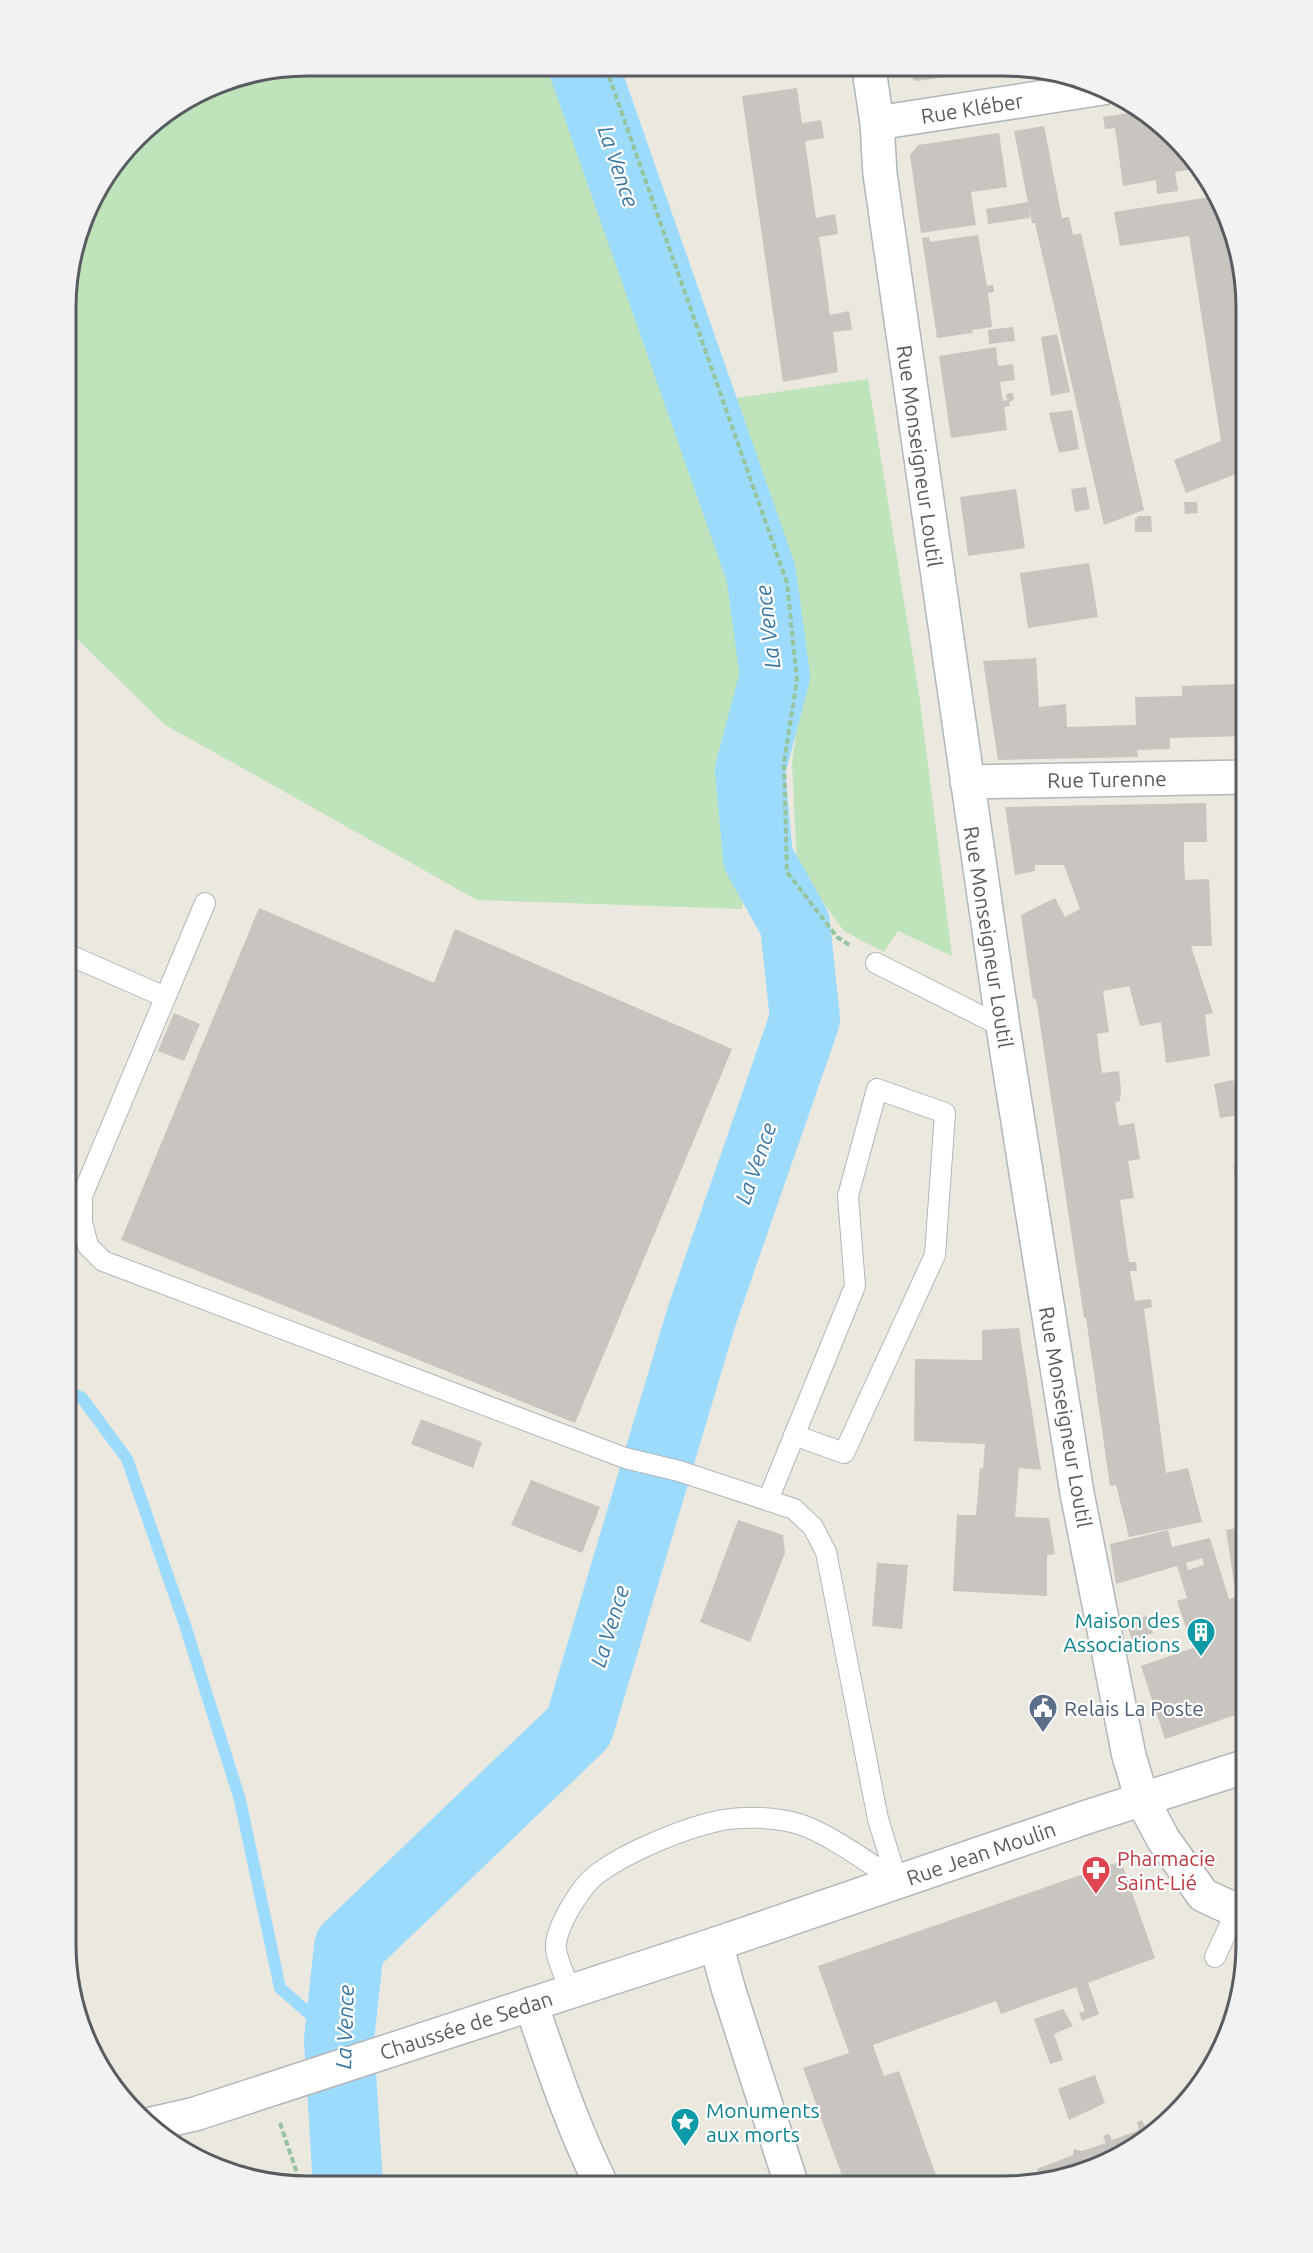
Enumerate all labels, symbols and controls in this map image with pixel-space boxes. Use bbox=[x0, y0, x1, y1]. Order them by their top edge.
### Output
street label: Rue Kléber bbox=[919, 88, 1025, 128]
water label: La Vence bbox=[593, 122, 645, 210]
street label: Rue Monseigneur Loutil bbox=[893, 343, 947, 569]
water label: La Vence bbox=[749, 584, 785, 670]
street label: Rue Turenne bbox=[1047, 766, 1167, 792]
street label: Rue Monseigneur Loutil bbox=[960, 824, 1018, 1050]
water label: La Vence bbox=[729, 1119, 781, 1207]
street label: Rue Monseigneur Loutil bbox=[1035, 1305, 1097, 1529]
water label: La Vence bbox=[585, 1582, 633, 1670]
place label: Maison des Associations bbox=[1063, 1608, 1180, 1656]
building icon: Maison des Associations bbox=[1185, 1616, 1217, 1658]
public building icon: Relais La Poste bbox=[1027, 1692, 1059, 1734]
place label: Relais La Poste bbox=[1064, 1696, 1204, 1720]
street label: Rue Jean Moulin bbox=[903, 1816, 1059, 1890]
place label: Pharmacie Saint-Lié bbox=[1117, 1846, 1216, 1894]
pharmacy icon: Pharmacie Saint-Lié bbox=[1080, 1854, 1112, 1896]
water label: La Vence bbox=[330, 1984, 358, 2070]
street label: Chaussée de Sedan bbox=[377, 1986, 555, 2064]
place label: Monuments aux morts bbox=[706, 2098, 820, 2146]
place icon: Monuments aux morts bbox=[669, 2106, 701, 2148]

